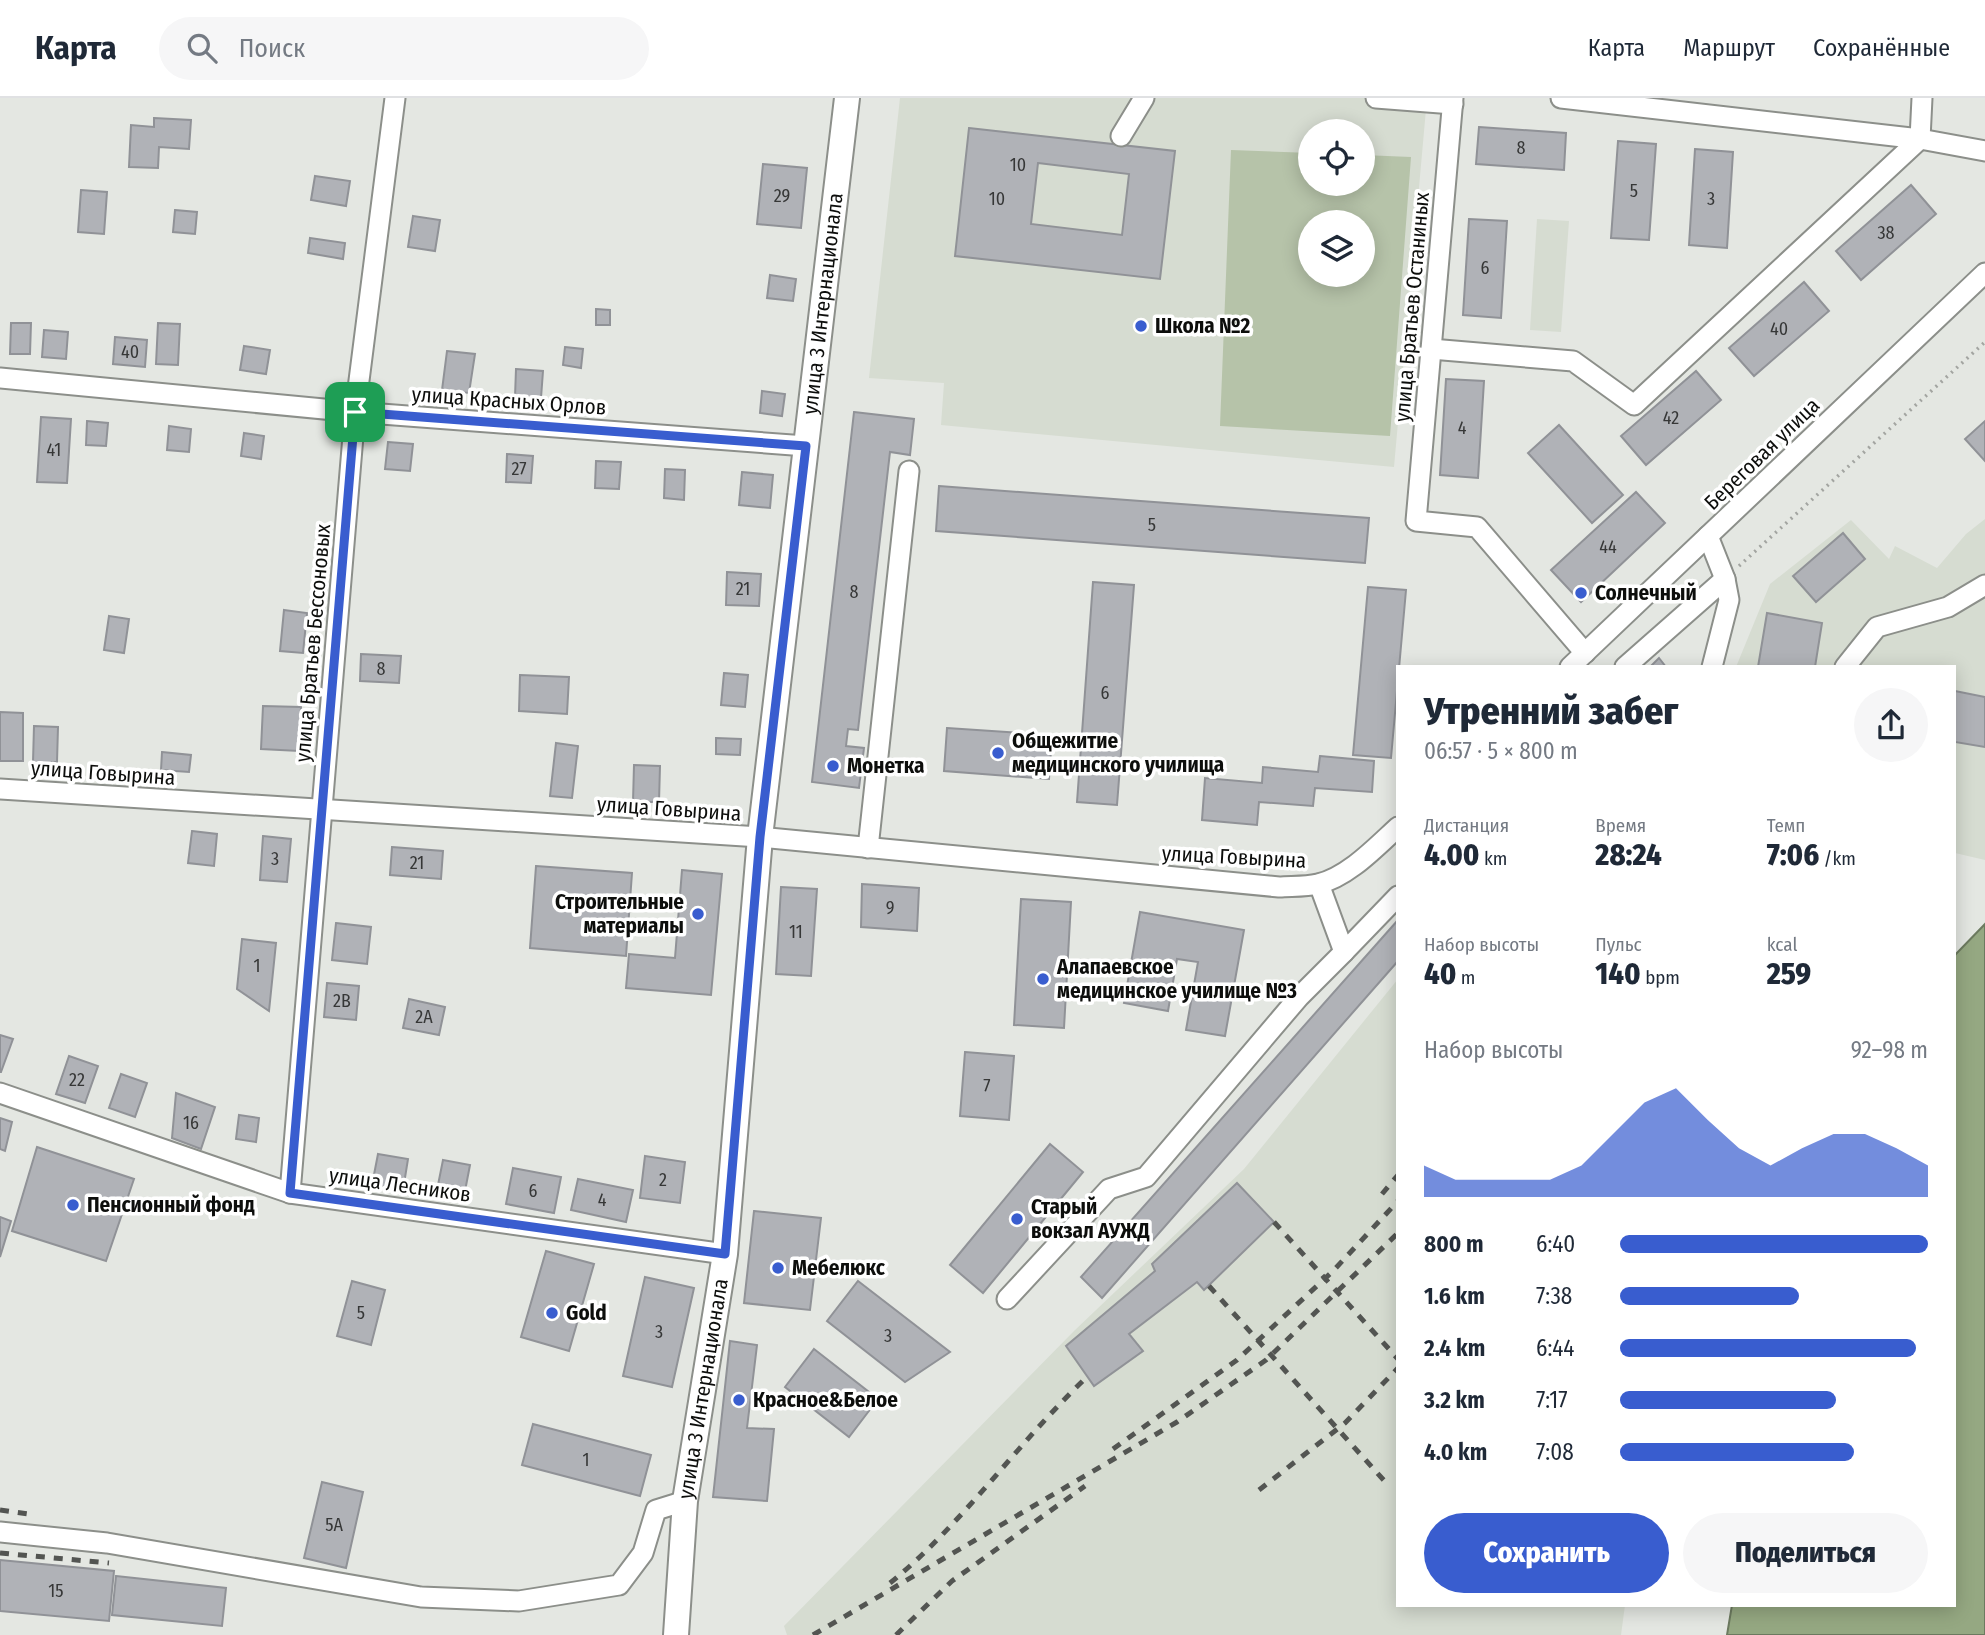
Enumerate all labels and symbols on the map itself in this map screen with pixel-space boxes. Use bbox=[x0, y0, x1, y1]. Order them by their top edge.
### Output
house number: 8 bbox=[1517, 137, 1526, 159]
house number: 10 bbox=[1010, 154, 1026, 176]
house number: 5 bbox=[1630, 180, 1638, 202]
house number: 29 bbox=[774, 185, 790, 207]
house number: 10 bbox=[989, 188, 1005, 210]
house number: 3 bbox=[1707, 188, 1715, 210]
street label: улица Братьев Останиных bbox=[1389, 190, 1435, 423]
street label: улица 3 Интернационала bbox=[797, 191, 849, 416]
house number: 38 bbox=[1877, 222, 1895, 244]
house number: 6 bbox=[1481, 257, 1490, 279]
place label: Школа №2 bbox=[1155, 313, 1251, 339]
marker: Школа №2 bbox=[1133, 318, 1149, 334]
house number: 40 bbox=[1770, 318, 1788, 340]
house number: 40 bbox=[121, 341, 139, 363]
street label: улица Красных Орлов bbox=[411, 381, 607, 421]
pin bbox=[325, 382, 385, 442]
street label: Береговая улица bbox=[1699, 392, 1825, 516]
house number: 42 bbox=[1663, 407, 1679, 429]
house number: 4 bbox=[1458, 417, 1467, 439]
house number: 41 bbox=[47, 439, 61, 461]
house number: 27 bbox=[511, 458, 527, 480]
house number: 5 bbox=[1148, 514, 1156, 536]
street label: улица Братьев Бессоновых bbox=[290, 522, 336, 763]
house number: 44 bbox=[1599, 536, 1617, 558]
house number: 21 bbox=[736, 578, 750, 600]
place label: Солнечный bbox=[1595, 580, 1697, 606]
house number: 8 bbox=[850, 581, 859, 603]
marker: Солнечный bbox=[1573, 585, 1589, 601]
house number: 8 bbox=[377, 658, 386, 680]
house number: 6 bbox=[1101, 682, 1110, 704]
place label: Общежитие медицинского училища bbox=[1012, 728, 1224, 778]
marker: Общежитие медицинского училища bbox=[990, 745, 1006, 761]
place label: Монетка bbox=[847, 753, 924, 779]
street label: улица Говырина bbox=[30, 755, 176, 791]
marker: Монетка bbox=[825, 758, 841, 774]
street label: улица Говырина bbox=[596, 791, 742, 827]
street label: улица Говырина bbox=[1161, 840, 1307, 874]
house number: 3 bbox=[271, 848, 279, 870]
house number: 21 bbox=[410, 852, 424, 874]
place label: Строительные материалы bbox=[555, 889, 684, 939]
house number: 9 bbox=[886, 897, 894, 919]
marker: Строительные материалы bbox=[690, 906, 706, 922]
house number: 11 bbox=[789, 921, 803, 943]
place label: Алапаевское медицинское училище №3 bbox=[1056, 954, 1297, 1004]
house number: 1 bbox=[253, 955, 261, 977]
marker: Алапаевское медицинское училище №3 bbox=[1035, 971, 1051, 987]
house number: 2В bbox=[333, 990, 351, 1012]
house number: 2А bbox=[415, 1006, 433, 1028]
house number: 22 bbox=[69, 1069, 85, 1091]
house number: 7 bbox=[983, 1075, 991, 1097]
house number: 16 bbox=[183, 1112, 199, 1134]
street label: улица Лесников bbox=[327, 1162, 473, 1208]
house number: 2 bbox=[659, 1169, 667, 1191]
house number: 6 bbox=[529, 1180, 538, 1202]
house number: 4 bbox=[598, 1189, 607, 1211]
place label: Пенсионный фонд bbox=[87, 1192, 255, 1218]
place label: Старый вокзал АУЖД bbox=[1031, 1194, 1150, 1244]
marker: Пенсионный фонд bbox=[65, 1197, 81, 1213]
marker: Старый вокзал АУЖД bbox=[1009, 1211, 1025, 1227]
place label: Мебелюкс bbox=[792, 1255, 886, 1281]
marker: Мебелюкс bbox=[770, 1260, 786, 1276]
street label: улица 3 Интернационала bbox=[673, 1277, 734, 1501]
place label: Gold bbox=[566, 1300, 607, 1326]
house number: 5 bbox=[357, 1302, 365, 1324]
marker: Gold bbox=[544, 1305, 560, 1321]
house number: 3 bbox=[655, 1321, 663, 1343]
house number: 3 bbox=[884, 1325, 892, 1347]
place label: Красное&Белое bbox=[753, 1387, 898, 1413]
marker: Красное&Белое bbox=[731, 1392, 747, 1408]
house number: 1 bbox=[582, 1449, 590, 1471]
house number: 5А bbox=[325, 1514, 343, 1536]
house number: 15 bbox=[48, 1580, 64, 1602]

